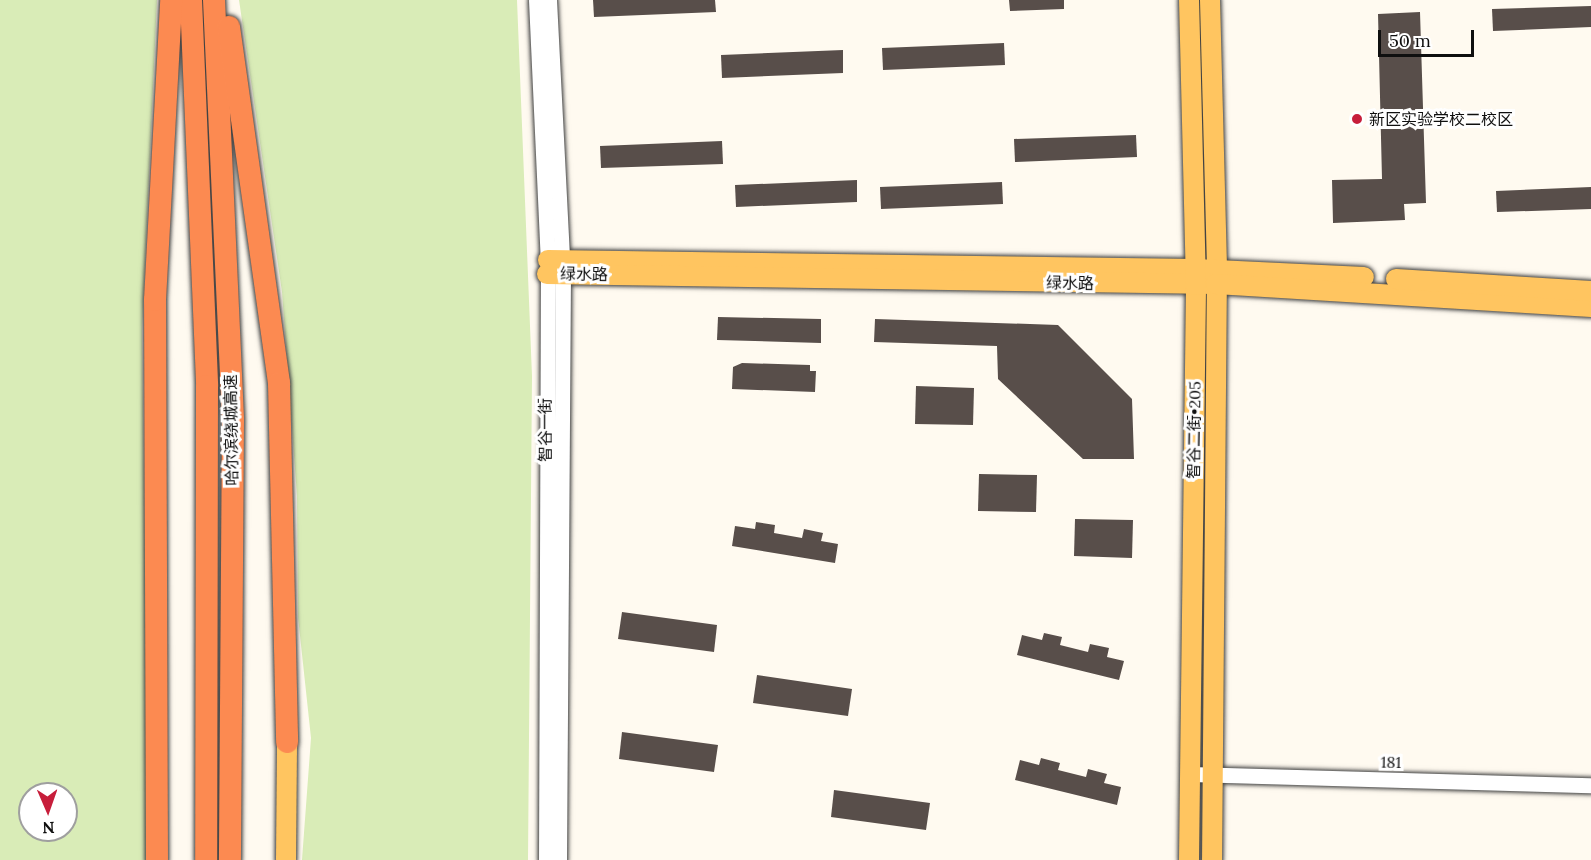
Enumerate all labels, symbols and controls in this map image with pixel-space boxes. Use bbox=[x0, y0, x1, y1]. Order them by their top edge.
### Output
scale bar bbox=[1381, 18, 1477, 56]
text: 50 m bbox=[1389, 29, 1431, 52]
place label: 新区实验学校二校区 bbox=[1369, 109, 1513, 129]
marker: 新区实验学校二校区 bbox=[1350, 112, 1364, 126]
street label: 绿水路 bbox=[560, 264, 608, 284]
street label: 绿水路 bbox=[1046, 273, 1094, 293]
street label: 哈尔滨绕城高速 bbox=[220, 374, 242, 486]
street label: 智谷二街•205 bbox=[1184, 381, 1204, 479]
street label: 智谷一街 bbox=[535, 398, 555, 462]
street label: 181 bbox=[1381, 752, 1401, 772]
north arrow bbox=[18, 782, 78, 842]
text: N bbox=[42, 818, 55, 838]

